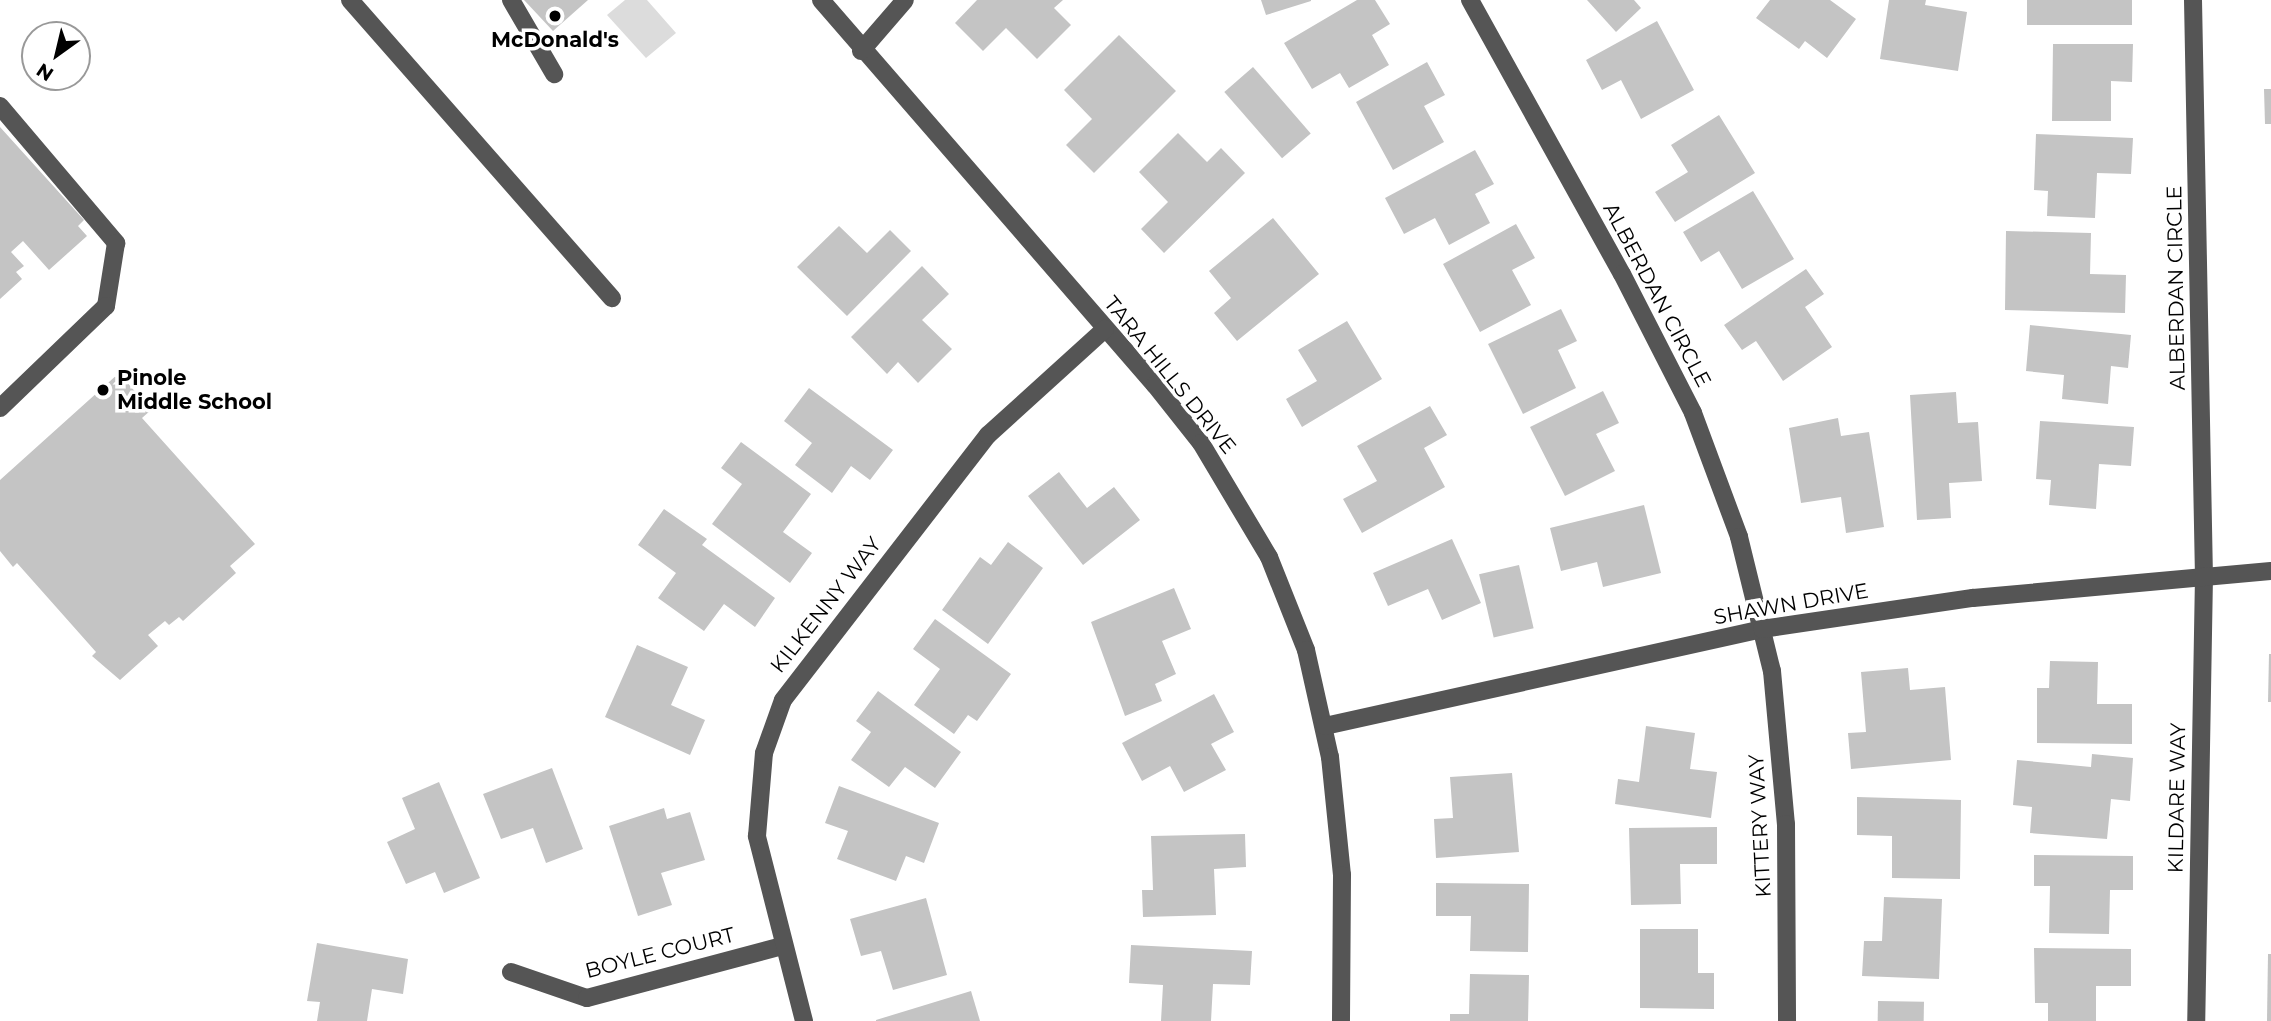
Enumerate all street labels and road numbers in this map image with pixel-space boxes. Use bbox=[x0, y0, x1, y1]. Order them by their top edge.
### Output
street label: ALBERDAN CIRCLE bbox=[2162, 185, 2190, 391]
street label: ALBERDAN CIRCLE bbox=[1598, 199, 1716, 391]
street label: TARA HILLS DRIVE bbox=[1099, 291, 1241, 459]
street label: KILKENNY WAY bbox=[765, 532, 887, 678]
street label: SHAWN DRIVE bbox=[1712, 578, 1870, 630]
street label: KILDARE WAY bbox=[2163, 723, 2191, 873]
street label: KITTERY WAY bbox=[1744, 754, 1776, 898]
street label: BOYLE COURT bbox=[583, 922, 737, 984]

